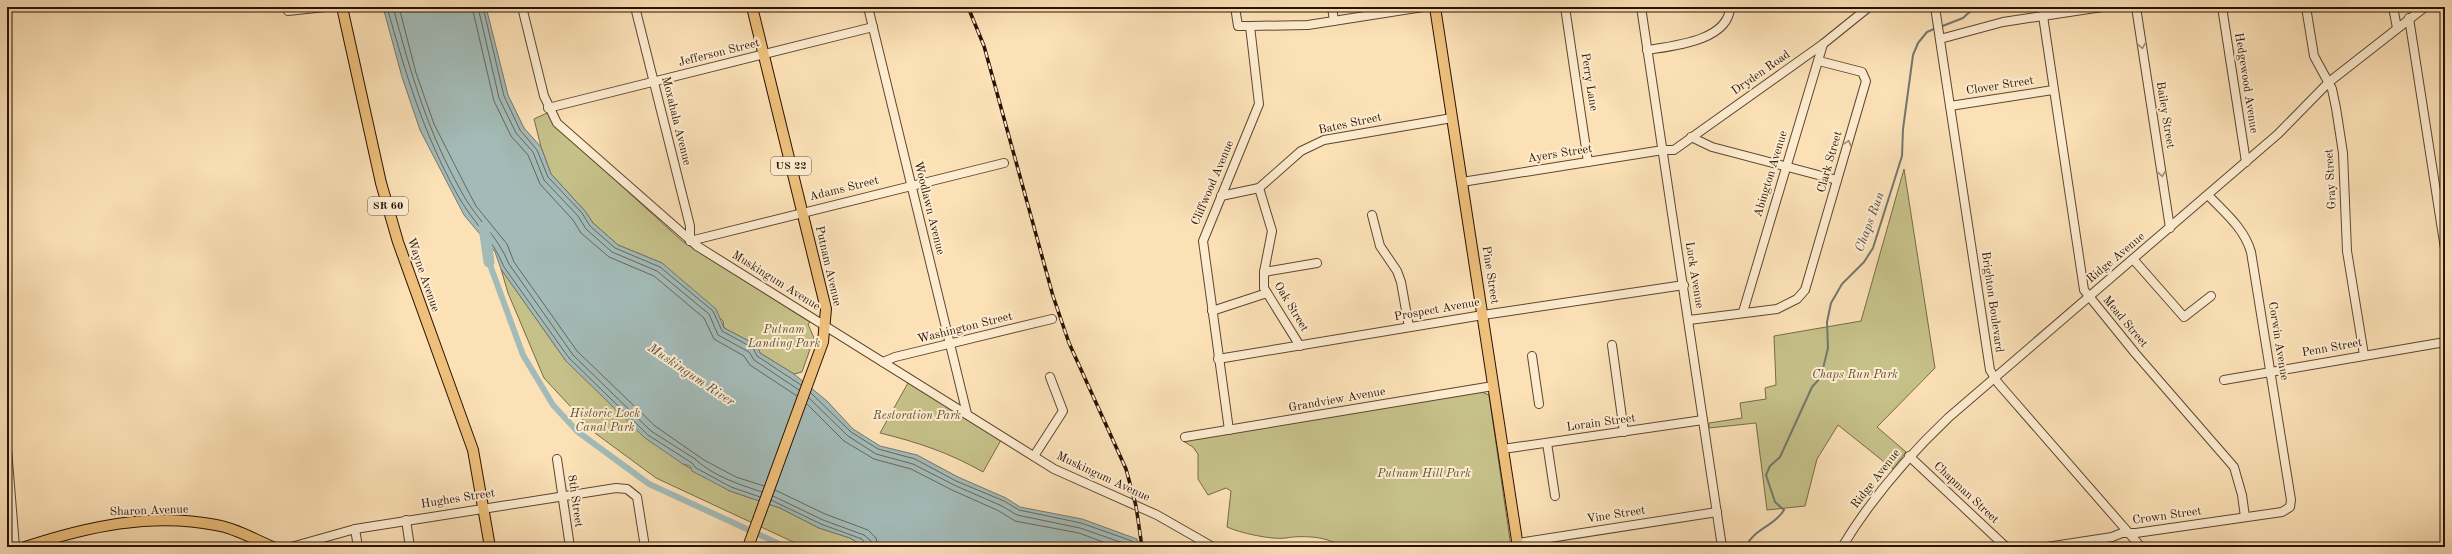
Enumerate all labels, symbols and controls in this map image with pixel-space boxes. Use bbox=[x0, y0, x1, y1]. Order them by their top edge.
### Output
street label: Hedgewood Avenue bbox=[2232, 32, 2260, 135]
street label: Jefferson Street bbox=[677, 37, 761, 69]
one-way arrow bbox=[2137, 42, 2146, 49]
street label: Dryden Road bbox=[1730, 48, 1792, 98]
street label: Perry Lane bbox=[1578, 52, 1600, 112]
street label: Moxahala Avenue bbox=[659, 75, 693, 167]
street label: Clover Street bbox=[1965, 75, 2035, 97]
street label: Bailey Street bbox=[2154, 81, 2176, 149]
street label: Bates Street bbox=[1317, 111, 1383, 137]
street label: Abington Avenue bbox=[1752, 129, 1790, 219]
street label: Clark Street bbox=[1815, 130, 1845, 194]
street label: Cliffwood Avenue bbox=[1190, 138, 1236, 227]
one-way arrow bbox=[1843, 139, 1852, 146]
street label: Ayers Street bbox=[1527, 143, 1593, 165]
street label: Gray Street bbox=[2323, 148, 2339, 210]
road number: US 22 bbox=[771, 157, 811, 175]
street label: Woodlawn Avenue bbox=[912, 160, 947, 256]
one-way arrow bbox=[2157, 171, 2166, 177]
street label: Adams Street bbox=[808, 175, 880, 203]
water label: Chaps Run bbox=[1853, 190, 1887, 254]
road number: SR 60 bbox=[368, 197, 408, 215]
street label: Putnam Avenue bbox=[813, 225, 843, 308]
street label: Ridge Avenue bbox=[2085, 230, 2148, 286]
street label: Wayne Avenue bbox=[405, 236, 441, 314]
street label: Luck Avenue bbox=[1683, 241, 1705, 310]
street label: Pine Street bbox=[1479, 245, 1501, 305]
street label: Muskingum Avenue bbox=[730, 249, 823, 313]
street label: Brighton Boulevard bbox=[1979, 251, 2005, 353]
street label: Oak Street bbox=[1272, 280, 1310, 334]
street label: Mead Street bbox=[2100, 294, 2150, 350]
street label: Prospect Avenue bbox=[1393, 296, 1481, 323]
street label: Corwin Avenue bbox=[2266, 301, 2290, 382]
street label: Washington Street bbox=[916, 310, 1014, 346]
park label: Putnam Landing Park bbox=[747, 324, 820, 350]
street label: Penn Street bbox=[2301, 337, 2363, 359]
water label: Muskingum River bbox=[645, 341, 737, 409]
park label: Chaps Run Park bbox=[1812, 369, 1898, 381]
street label: Grandview Avenue bbox=[1288, 385, 1387, 414]
park label: Historic Lock Canal Park bbox=[569, 408, 640, 434]
park label: Restoration Park bbox=[872, 410, 961, 422]
street label: Lorain Street bbox=[1566, 412, 1636, 434]
street label: Ridge Avenue bbox=[1849, 447, 1903, 511]
street label: Muskingum Avenue bbox=[1054, 450, 1152, 504]
street label: Chapman Street bbox=[1931, 460, 2001, 526]
park label: Putnam Hill Park bbox=[1376, 468, 1471, 480]
street label: 8th Street bbox=[565, 474, 585, 528]
street label: Hughes Street bbox=[420, 487, 496, 511]
street label: Sharon Avenue bbox=[109, 504, 189, 518]
street label: Vine Street bbox=[1586, 504, 1646, 526]
street label: Crown Street bbox=[2132, 505, 2202, 527]

